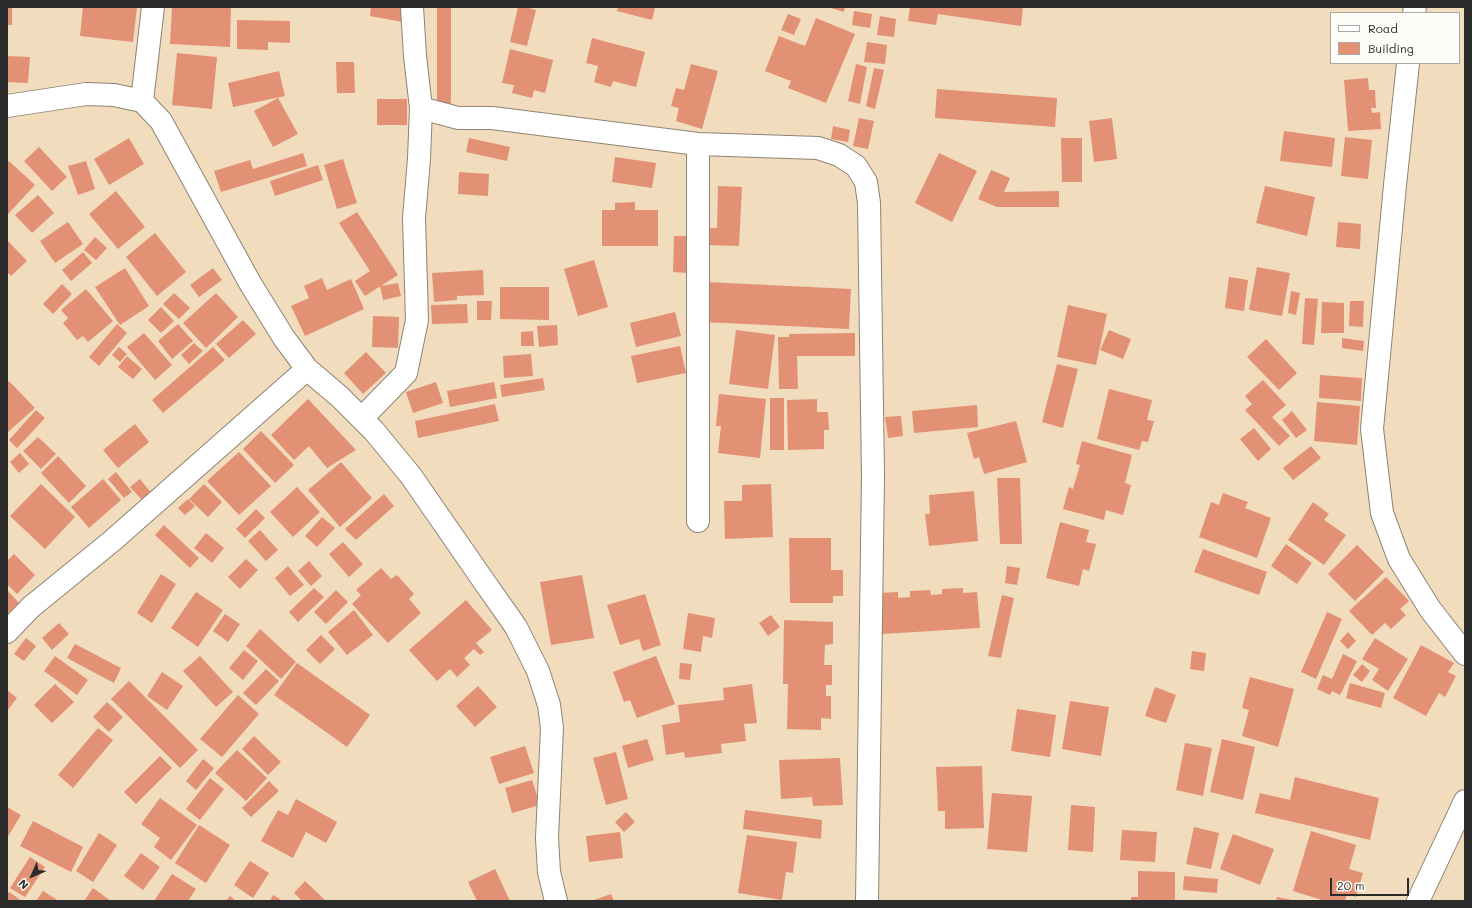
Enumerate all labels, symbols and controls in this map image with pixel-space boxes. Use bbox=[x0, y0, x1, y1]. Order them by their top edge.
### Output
legend bbox=[1330, 12, 1460, 64]
text: Road bbox=[1368, 20, 1398, 36]
text: Building bbox=[1368, 40, 1414, 56]
north arrow bbox=[12, 856, 52, 896]
scale bar bbox=[1332, 870, 1411, 896]
text: N bbox=[15, 877, 31, 893]
text: 20 m bbox=[1337, 877, 1365, 893]

